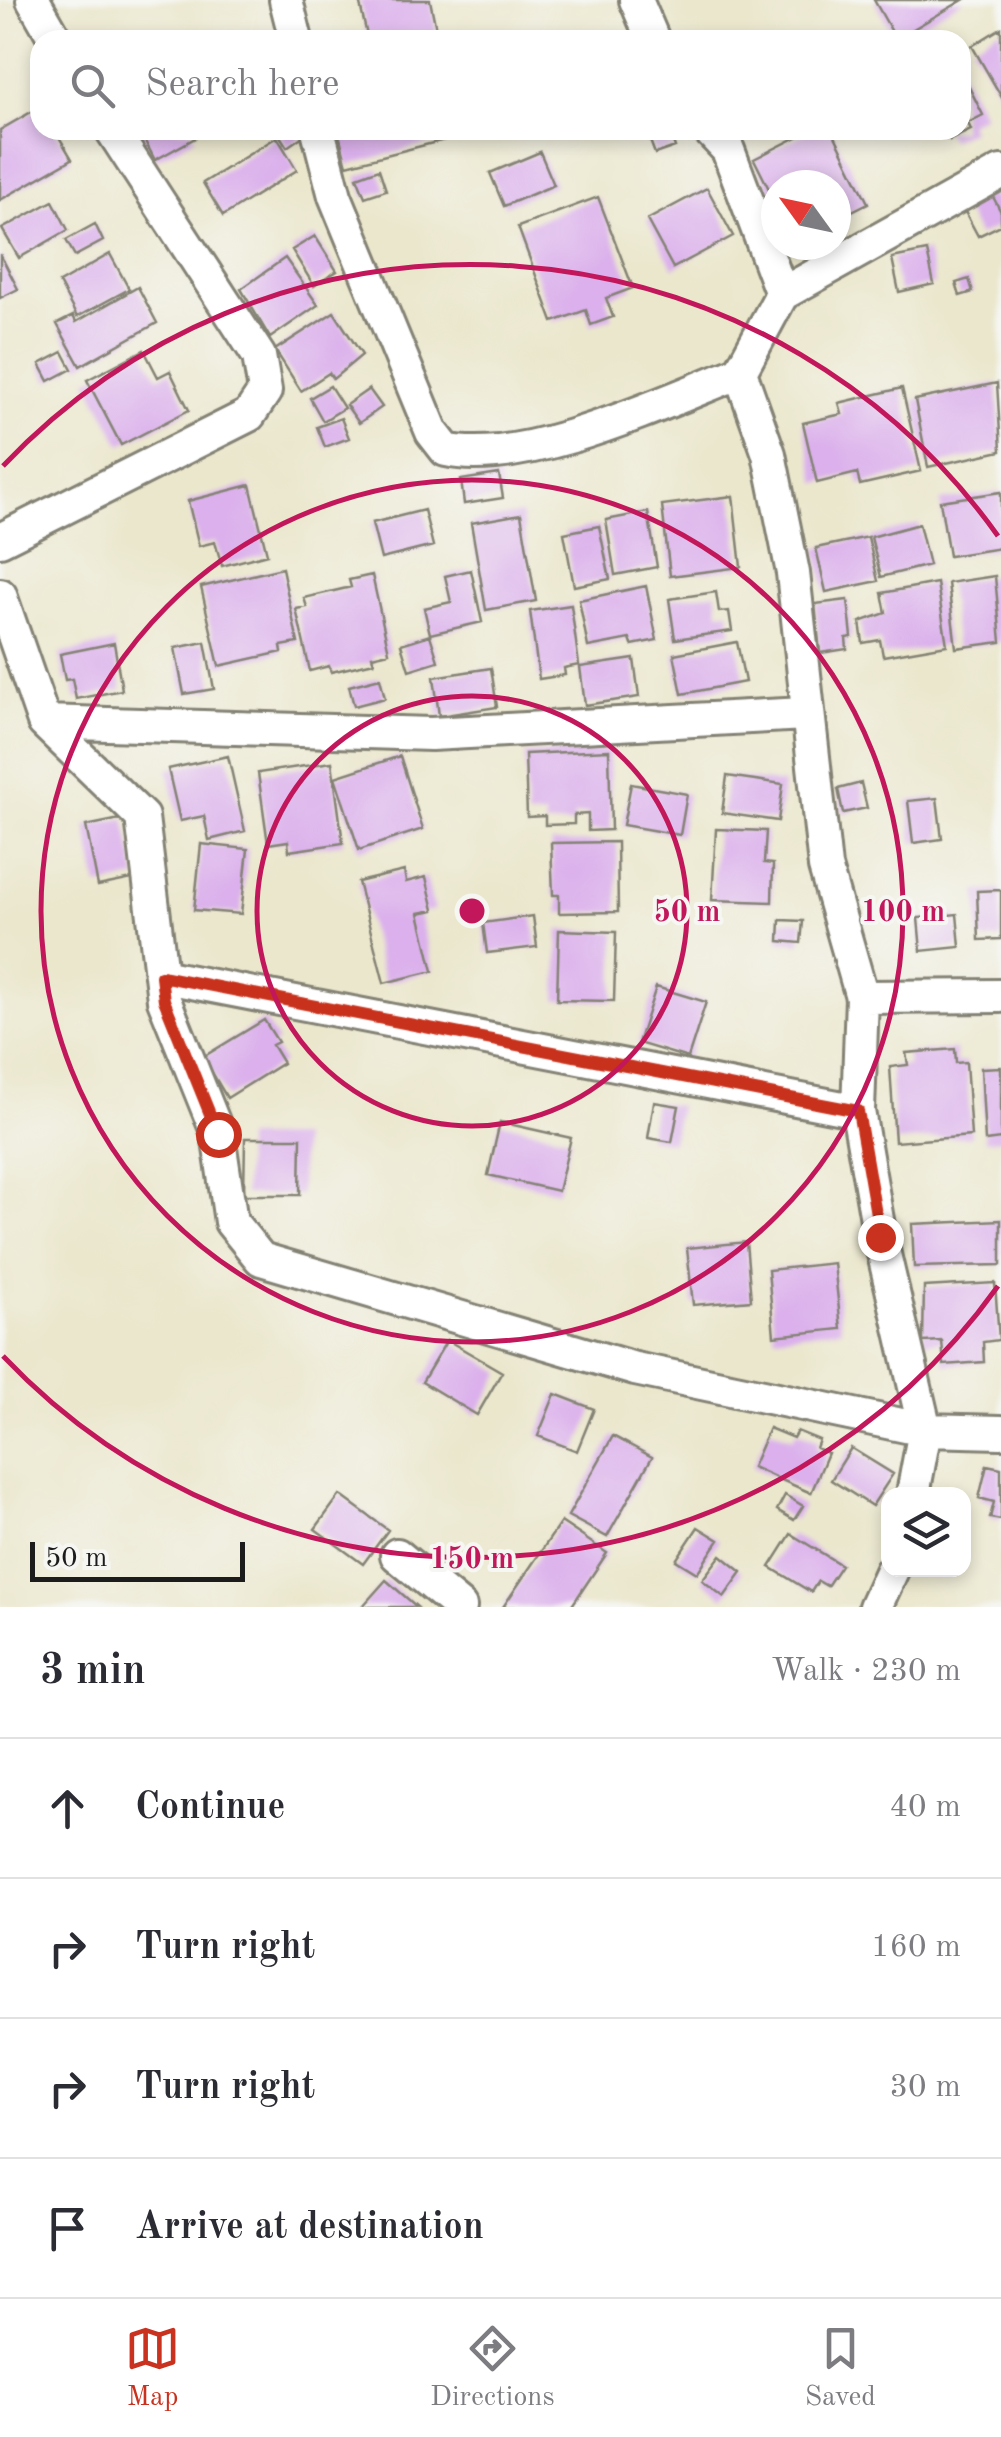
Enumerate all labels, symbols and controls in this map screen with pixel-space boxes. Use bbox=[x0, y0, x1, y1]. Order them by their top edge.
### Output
search box bbox=[30, 30, 971, 140]
icon: search bbox=[65, 58, 120, 113]
text: Search here bbox=[145, 66, 340, 104]
north arrow bbox=[761, 170, 851, 260]
centre of rings bbox=[454, 893, 490, 929]
text: 50 m bbox=[653, 898, 721, 928]
text: 100 m bbox=[861, 898, 945, 928]
route start bbox=[196, 1112, 242, 1158]
route end bbox=[858, 1215, 904, 1261]
map controls bbox=[881, 1487, 971, 1577]
button: layers bbox=[881, 1487, 971, 1577]
scale bar bbox=[30, 1537, 245, 1582]
text: 50 m bbox=[45, 1545, 108, 1573]
text: 150 m bbox=[430, 1545, 514, 1575]
text: 3 min bbox=[40, 1651, 146, 1693]
text: Walk · 230 m bbox=[771, 1656, 961, 1688]
icon: ahead bbox=[40, 1781, 95, 1836]
text: Continue bbox=[135, 1789, 285, 1827]
text: 40 m bbox=[890, 1792, 961, 1824]
icon: right bbox=[40, 1921, 95, 1976]
text: Turn right bbox=[135, 1929, 315, 1967]
text: 160 m bbox=[871, 1932, 961, 1964]
icon: right bbox=[40, 2061, 95, 2116]
text: Turn right bbox=[135, 2069, 315, 2107]
text: 30 m bbox=[890, 2072, 961, 2104]
icon: arrive bbox=[40, 2201, 95, 2256]
text: Arrive at destination bbox=[135, 2209, 484, 2247]
tab: Map bbox=[125, 2321, 180, 2416]
tab: Directions bbox=[430, 2321, 555, 2416]
tab: Saved bbox=[805, 2321, 876, 2416]

